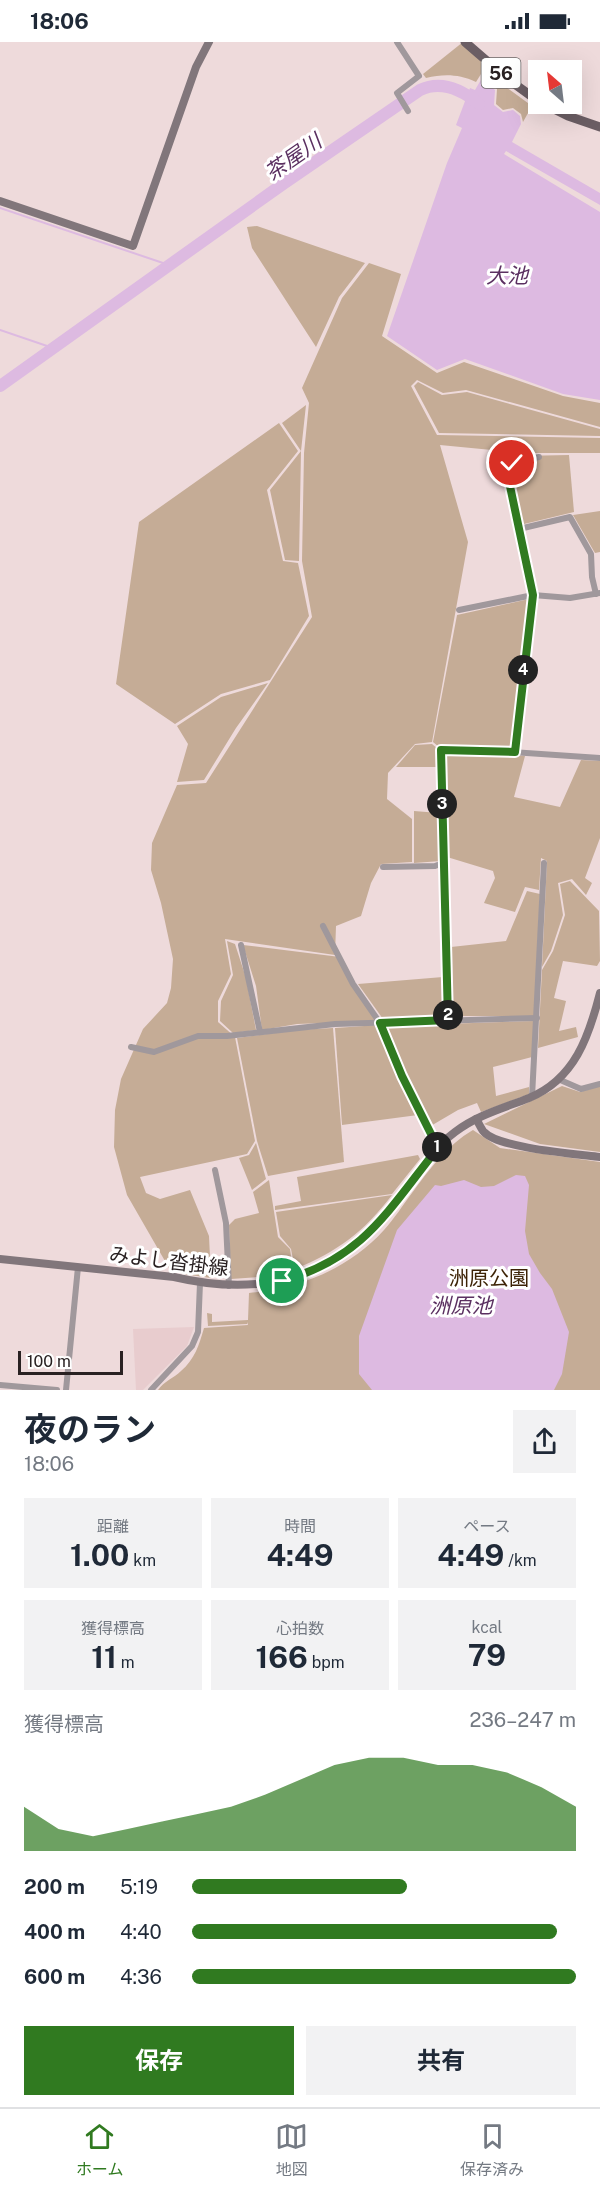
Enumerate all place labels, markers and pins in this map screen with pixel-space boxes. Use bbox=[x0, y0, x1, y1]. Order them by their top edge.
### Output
pin bbox=[486, 437, 537, 488]
pin: 4 bbox=[508, 655, 538, 685]
pin: 3 bbox=[427, 789, 457, 819]
pin: 2 bbox=[433, 1000, 463, 1030]
pin: 1 bbox=[422, 1132, 452, 1162]
pin bbox=[256, 1255, 307, 1306]

